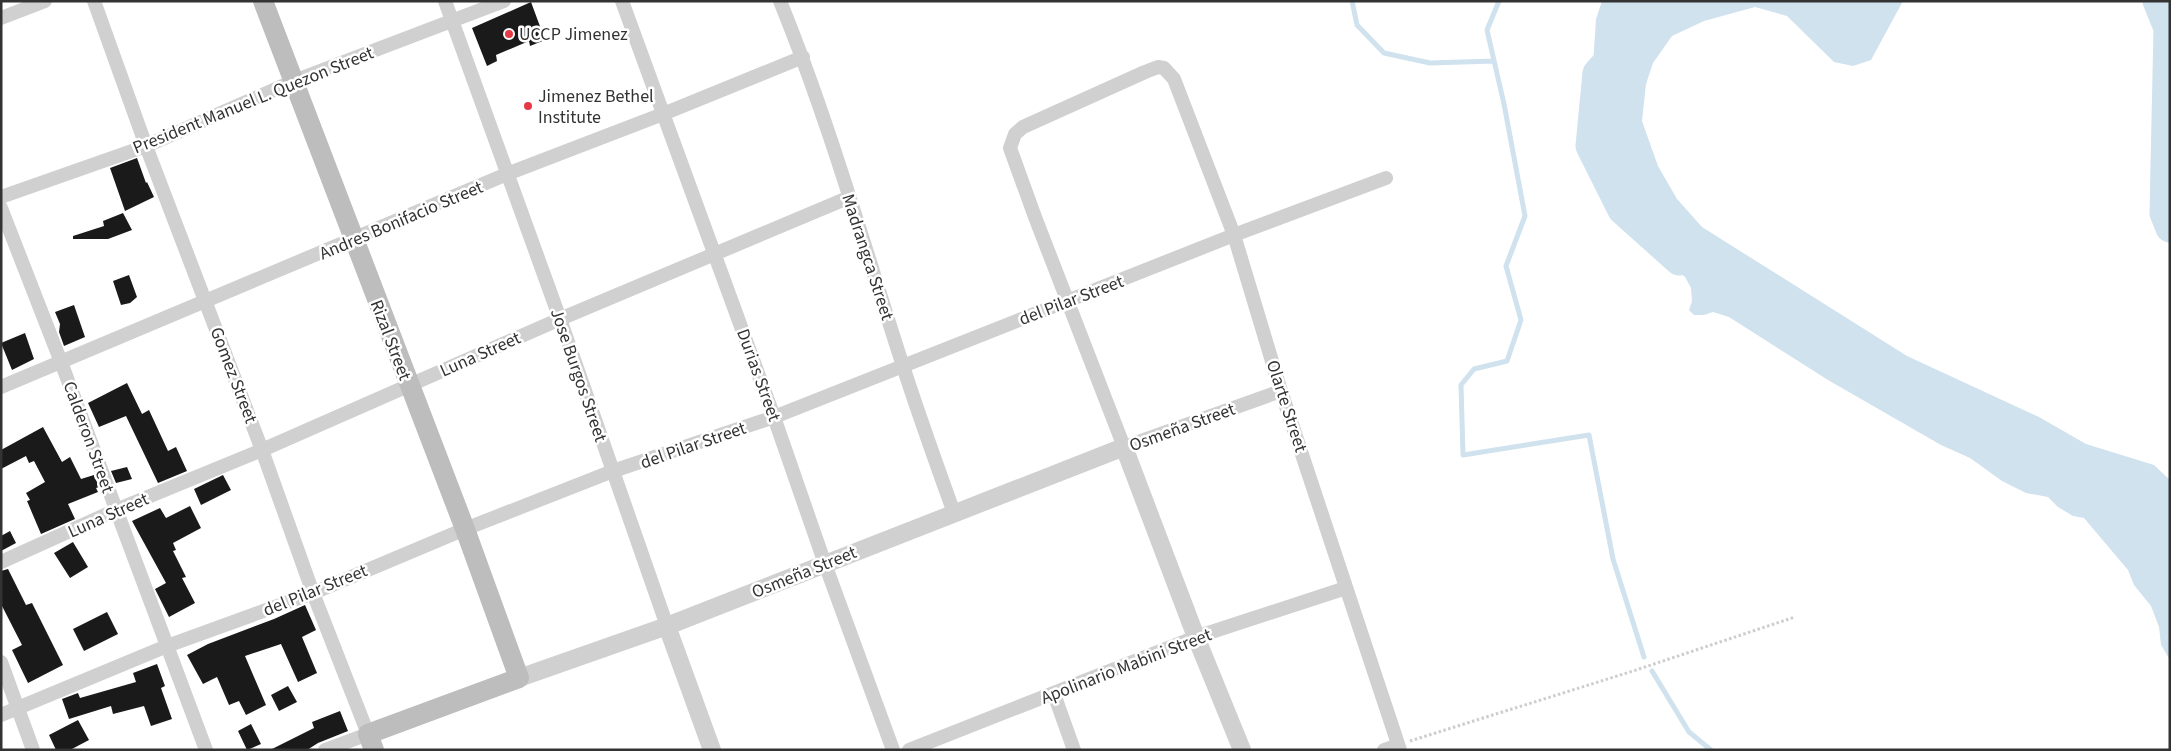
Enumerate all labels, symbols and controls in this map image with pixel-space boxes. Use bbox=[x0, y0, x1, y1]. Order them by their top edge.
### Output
place label: UCCP Jimenez bbox=[519, 22, 628, 47]
marker: UCCP Jimenez bbox=[503, 28, 515, 40]
street label: President Manuel L. Quezon Street bbox=[129, 41, 377, 160]
place label: Jimenez Bethel Institute bbox=[538, 84, 654, 130]
marker: Jimenez Bethel Institute bbox=[522, 100, 534, 112]
street label: Andres Bonifacio Street bbox=[316, 175, 487, 266]
street label: Madrangca Street bbox=[835, 191, 900, 324]
street label: del Pilar Street bbox=[1015, 269, 1127, 332]
street label: Rizal Street bbox=[364, 296, 417, 384]
street label: Jose Burgos Street bbox=[544, 305, 613, 445]
street label: Gomez Street bbox=[204, 324, 263, 427]
street label: Durias Street bbox=[730, 325, 787, 425]
street label: Luna Street bbox=[436, 326, 525, 383]
street label: Olarte Street bbox=[1260, 357, 1313, 455]
street label: Calderon Street bbox=[57, 378, 120, 497]
street label: Osmeña Street bbox=[1126, 397, 1239, 458]
street label: del Pilar Street bbox=[637, 416, 749, 475]
street label: Luna Street bbox=[64, 487, 153, 544]
street label: Osmeña Street bbox=[748, 540, 860, 605]
street label: del Pilar Street bbox=[259, 558, 371, 623]
street label: Apolinario Mabini Street bbox=[1037, 622, 1215, 711]

